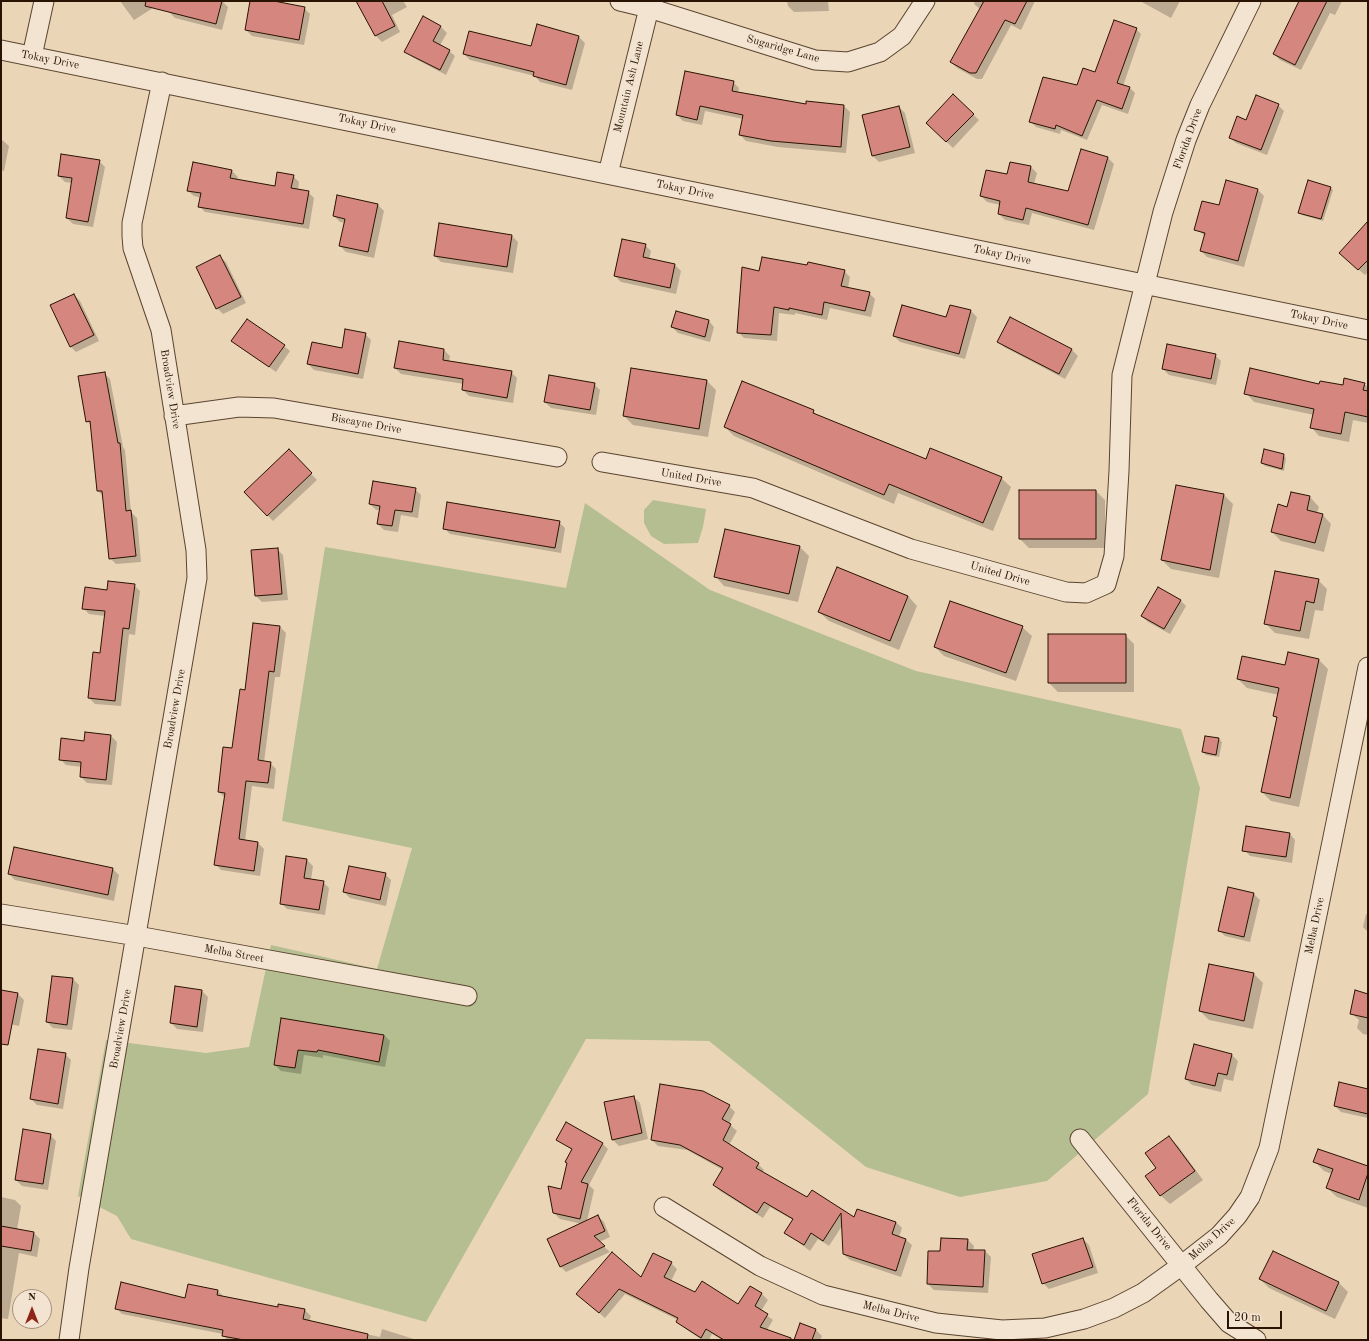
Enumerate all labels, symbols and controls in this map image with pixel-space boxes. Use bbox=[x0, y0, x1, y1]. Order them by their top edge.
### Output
street label: Sugaridge Lane bbox=[745, 32, 821, 66]
street label: Mountain Ash Lane bbox=[611, 40, 647, 134]
street label: Tokay Drive bbox=[20, 48, 80, 72]
street label: Florida Drive bbox=[1171, 107, 1205, 171]
street label: Tokay Drive bbox=[337, 111, 397, 137]
street label: Tokay Drive bbox=[655, 177, 715, 203]
street label: Tokay Drive bbox=[972, 242, 1032, 268]
street label: Tokay Drive bbox=[1289, 307, 1349, 333]
street label: Broadview Drive bbox=[157, 348, 183, 430]
street label: Biscayne Drive bbox=[330, 411, 402, 437]
street label: United Drive bbox=[660, 466, 722, 490]
street label: United Drive bbox=[969, 559, 1031, 589]
street label: Broadview Drive bbox=[161, 668, 189, 750]
street label: Melba Drive bbox=[1303, 896, 1327, 956]
street label: Melba Street bbox=[203, 942, 265, 966]
street label: Broadview Drive bbox=[107, 988, 135, 1070]
street label: Florida Drive bbox=[1124, 1195, 1174, 1253]
street label: Melba Drive bbox=[1186, 1215, 1238, 1263]
north arrow bbox=[12, 1289, 52, 1329]
text: N bbox=[28, 1292, 36, 1303]
street label: Melba Drive bbox=[861, 1299, 921, 1325]
scale bar bbox=[1229, 1303, 1284, 1329]
text: 20 m bbox=[1234, 1312, 1261, 1324]

